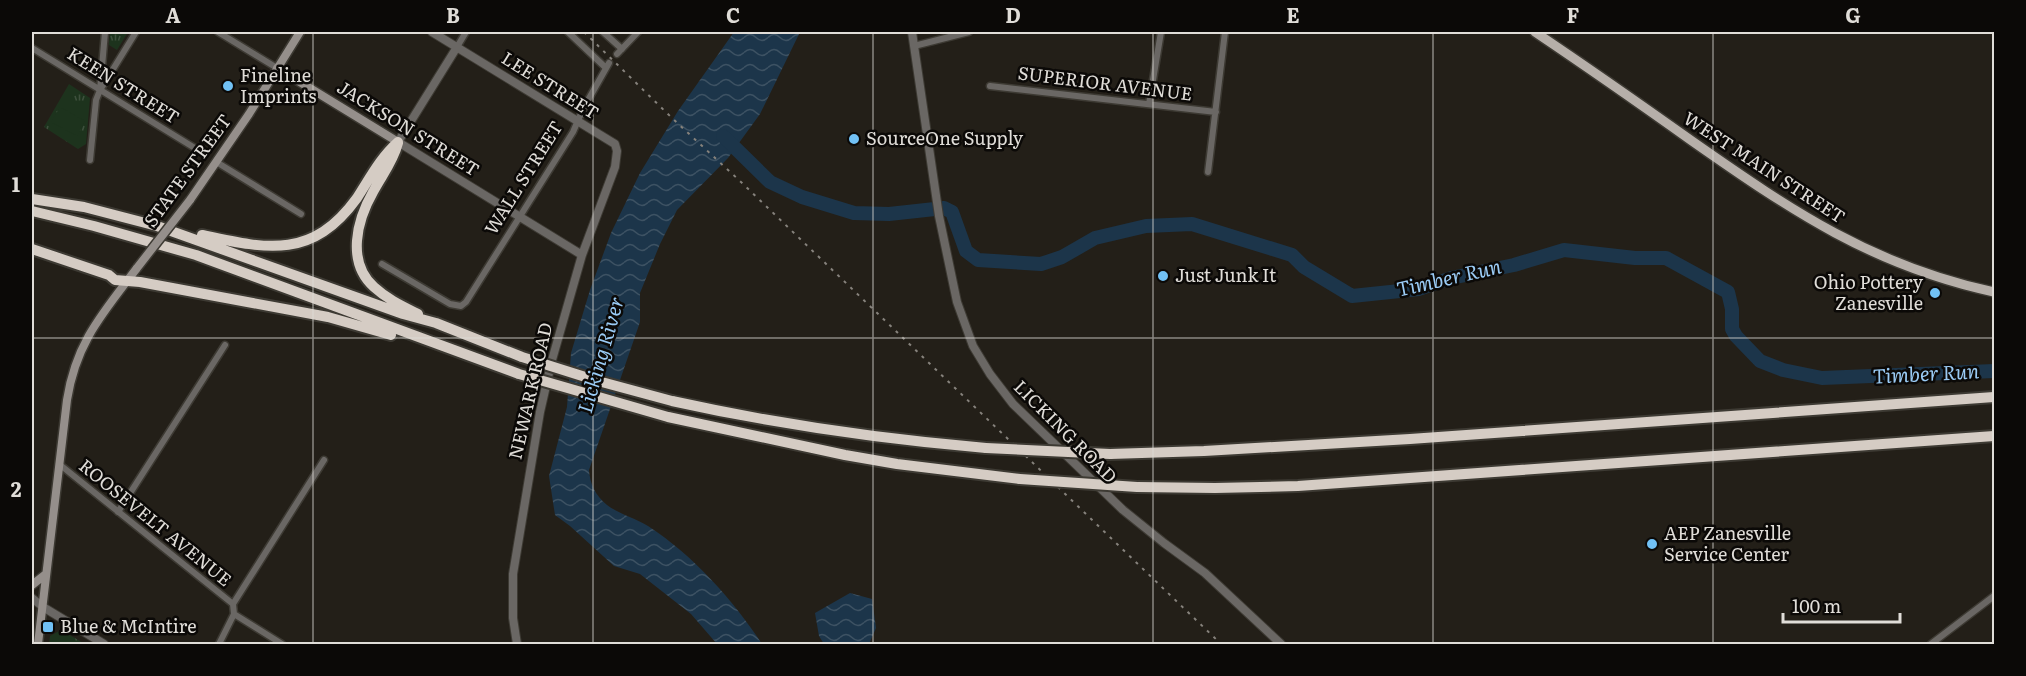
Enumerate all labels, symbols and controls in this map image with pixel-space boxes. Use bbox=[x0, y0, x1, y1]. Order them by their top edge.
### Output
text: A bbox=[165, 0, 181, 29]
text: B bbox=[446, 0, 460, 29]
text: C bbox=[726, 0, 740, 29]
text: D bbox=[1005, 0, 1021, 29]
text: E bbox=[1286, 0, 1300, 29]
text: F bbox=[1567, 0, 1580, 29]
text: G bbox=[1845, 0, 1861, 29]
street label: KEEN STREET bbox=[63, 39, 185, 130]
street label: LEE STREET bbox=[497, 44, 605, 125]
street label: SUPERIOR AVENUE bbox=[1016, 58, 1194, 107]
place label: Fineline Imprints bbox=[240, 61, 316, 109]
street label: JACKSON STREET bbox=[332, 73, 485, 182]
marker: Fineline Imprints bbox=[221, 79, 235, 93]
street label: WEST MAIN STREET bbox=[1679, 104, 1851, 229]
street label: STATE STREET bbox=[136, 108, 237, 232]
street label: WALL STREET bbox=[477, 115, 569, 239]
place label: SourceOne Supply bbox=[866, 124, 1024, 151]
marker: SourceOne Supply bbox=[847, 132, 861, 146]
text: 1 bbox=[12, 168, 20, 198]
water label: Timber Run bbox=[1393, 249, 1504, 303]
place label: Just Junk It bbox=[1175, 261, 1277, 288]
place label: Ohio Pottery Zanesville bbox=[1814, 268, 1924, 316]
marker: Just Junk It bbox=[1156, 269, 1170, 283]
marker: Ohio Pottery Zanesville bbox=[1928, 286, 1942, 300]
water label: Licking River bbox=[568, 293, 630, 416]
street label: NEWARK ROAD bbox=[501, 320, 558, 462]
water label: Timber Run bbox=[1872, 354, 1980, 390]
street label: LICKING ROAD bbox=[1008, 373, 1124, 489]
street label: ROOSEVELT AVENUE bbox=[74, 452, 238, 592]
text: 2 bbox=[11, 473, 22, 503]
place label: AEP Zanesville Service Center bbox=[1664, 519, 1791, 567]
marker: AEP Zanesville Service Center bbox=[1645, 537, 1659, 551]
scale bar bbox=[1783, 586, 1900, 624]
text: 100 m bbox=[1792, 592, 1841, 619]
place label: Blue & McIntire bbox=[60, 612, 197, 639]
marker: Blue & McIntire bbox=[41, 620, 55, 634]

